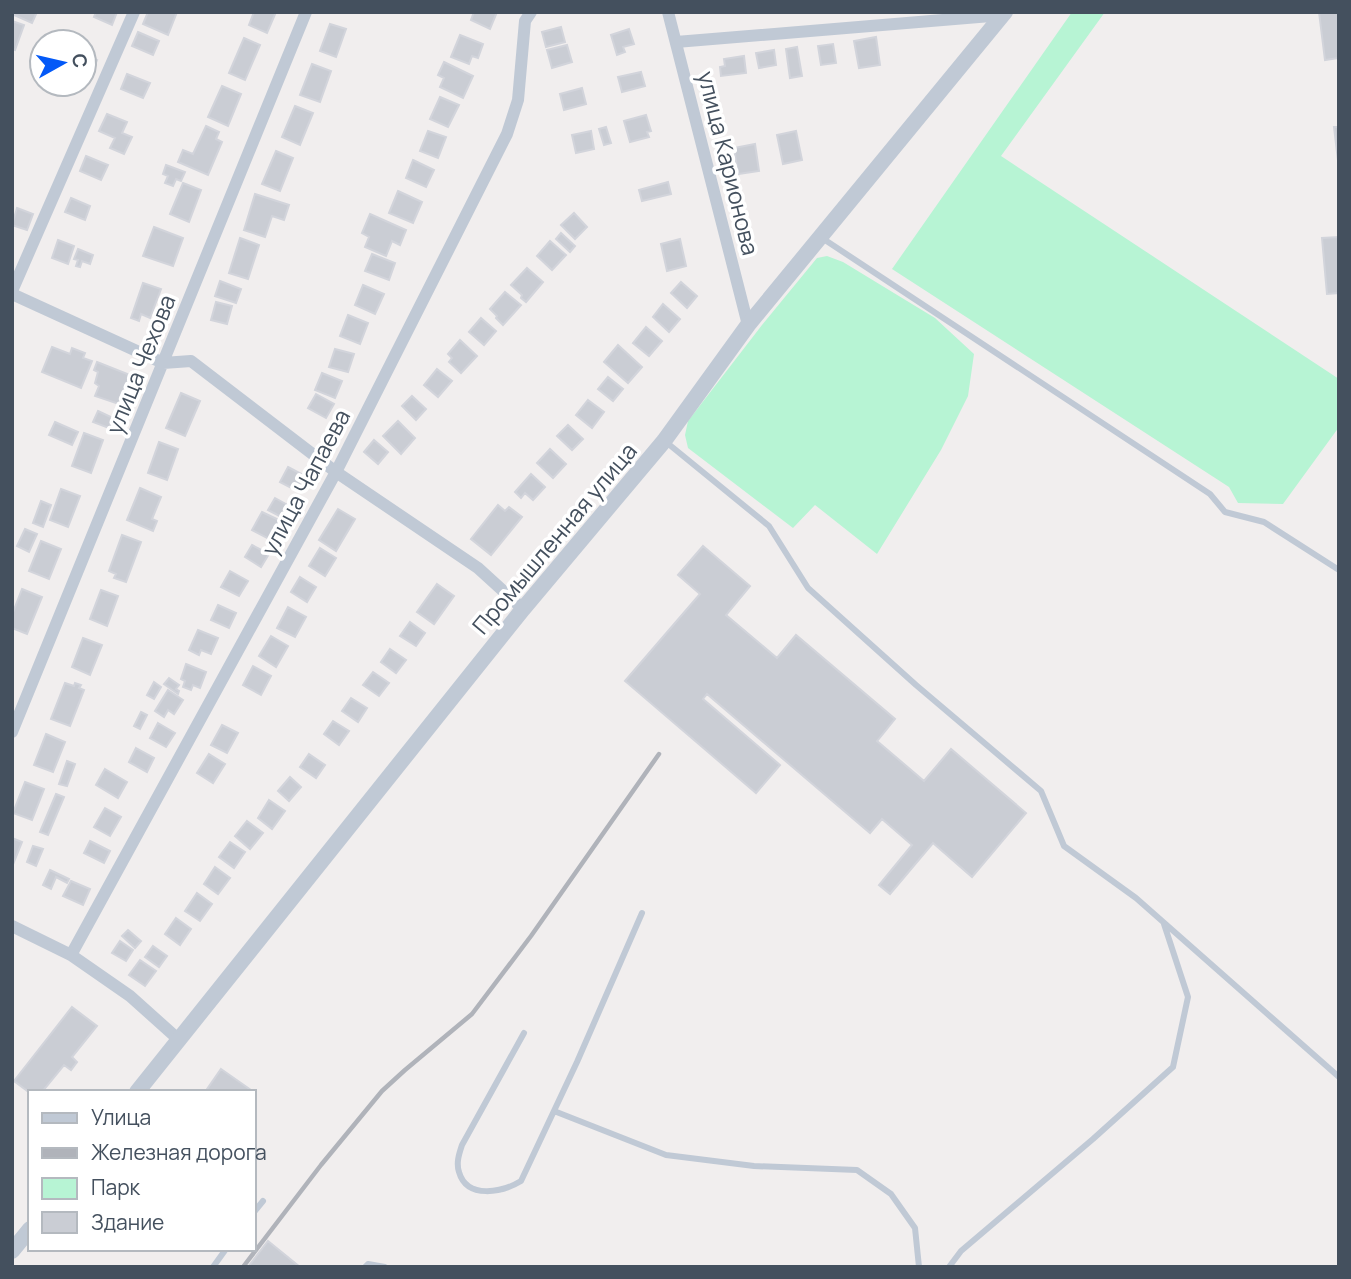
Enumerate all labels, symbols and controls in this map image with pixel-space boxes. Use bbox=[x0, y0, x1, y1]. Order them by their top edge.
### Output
north arrow bbox=[28, 28, 98, 98]
text: С bbox=[66, 52, 94, 69]
street label: улица Карионова bbox=[691, 68, 767, 258]
street label: улица Чехова bbox=[97, 289, 183, 439]
street label: улица Чапаева bbox=[253, 403, 357, 561]
street label: Промышленная улица bbox=[464, 435, 644, 641]
legend bbox=[28, 1090, 256, 1251]
text: Улица bbox=[91, 1103, 151, 1131]
text: Железная дорога bbox=[91, 1138, 267, 1166]
text: Парк bbox=[91, 1173, 141, 1201]
text: Здание bbox=[91, 1208, 164, 1236]

